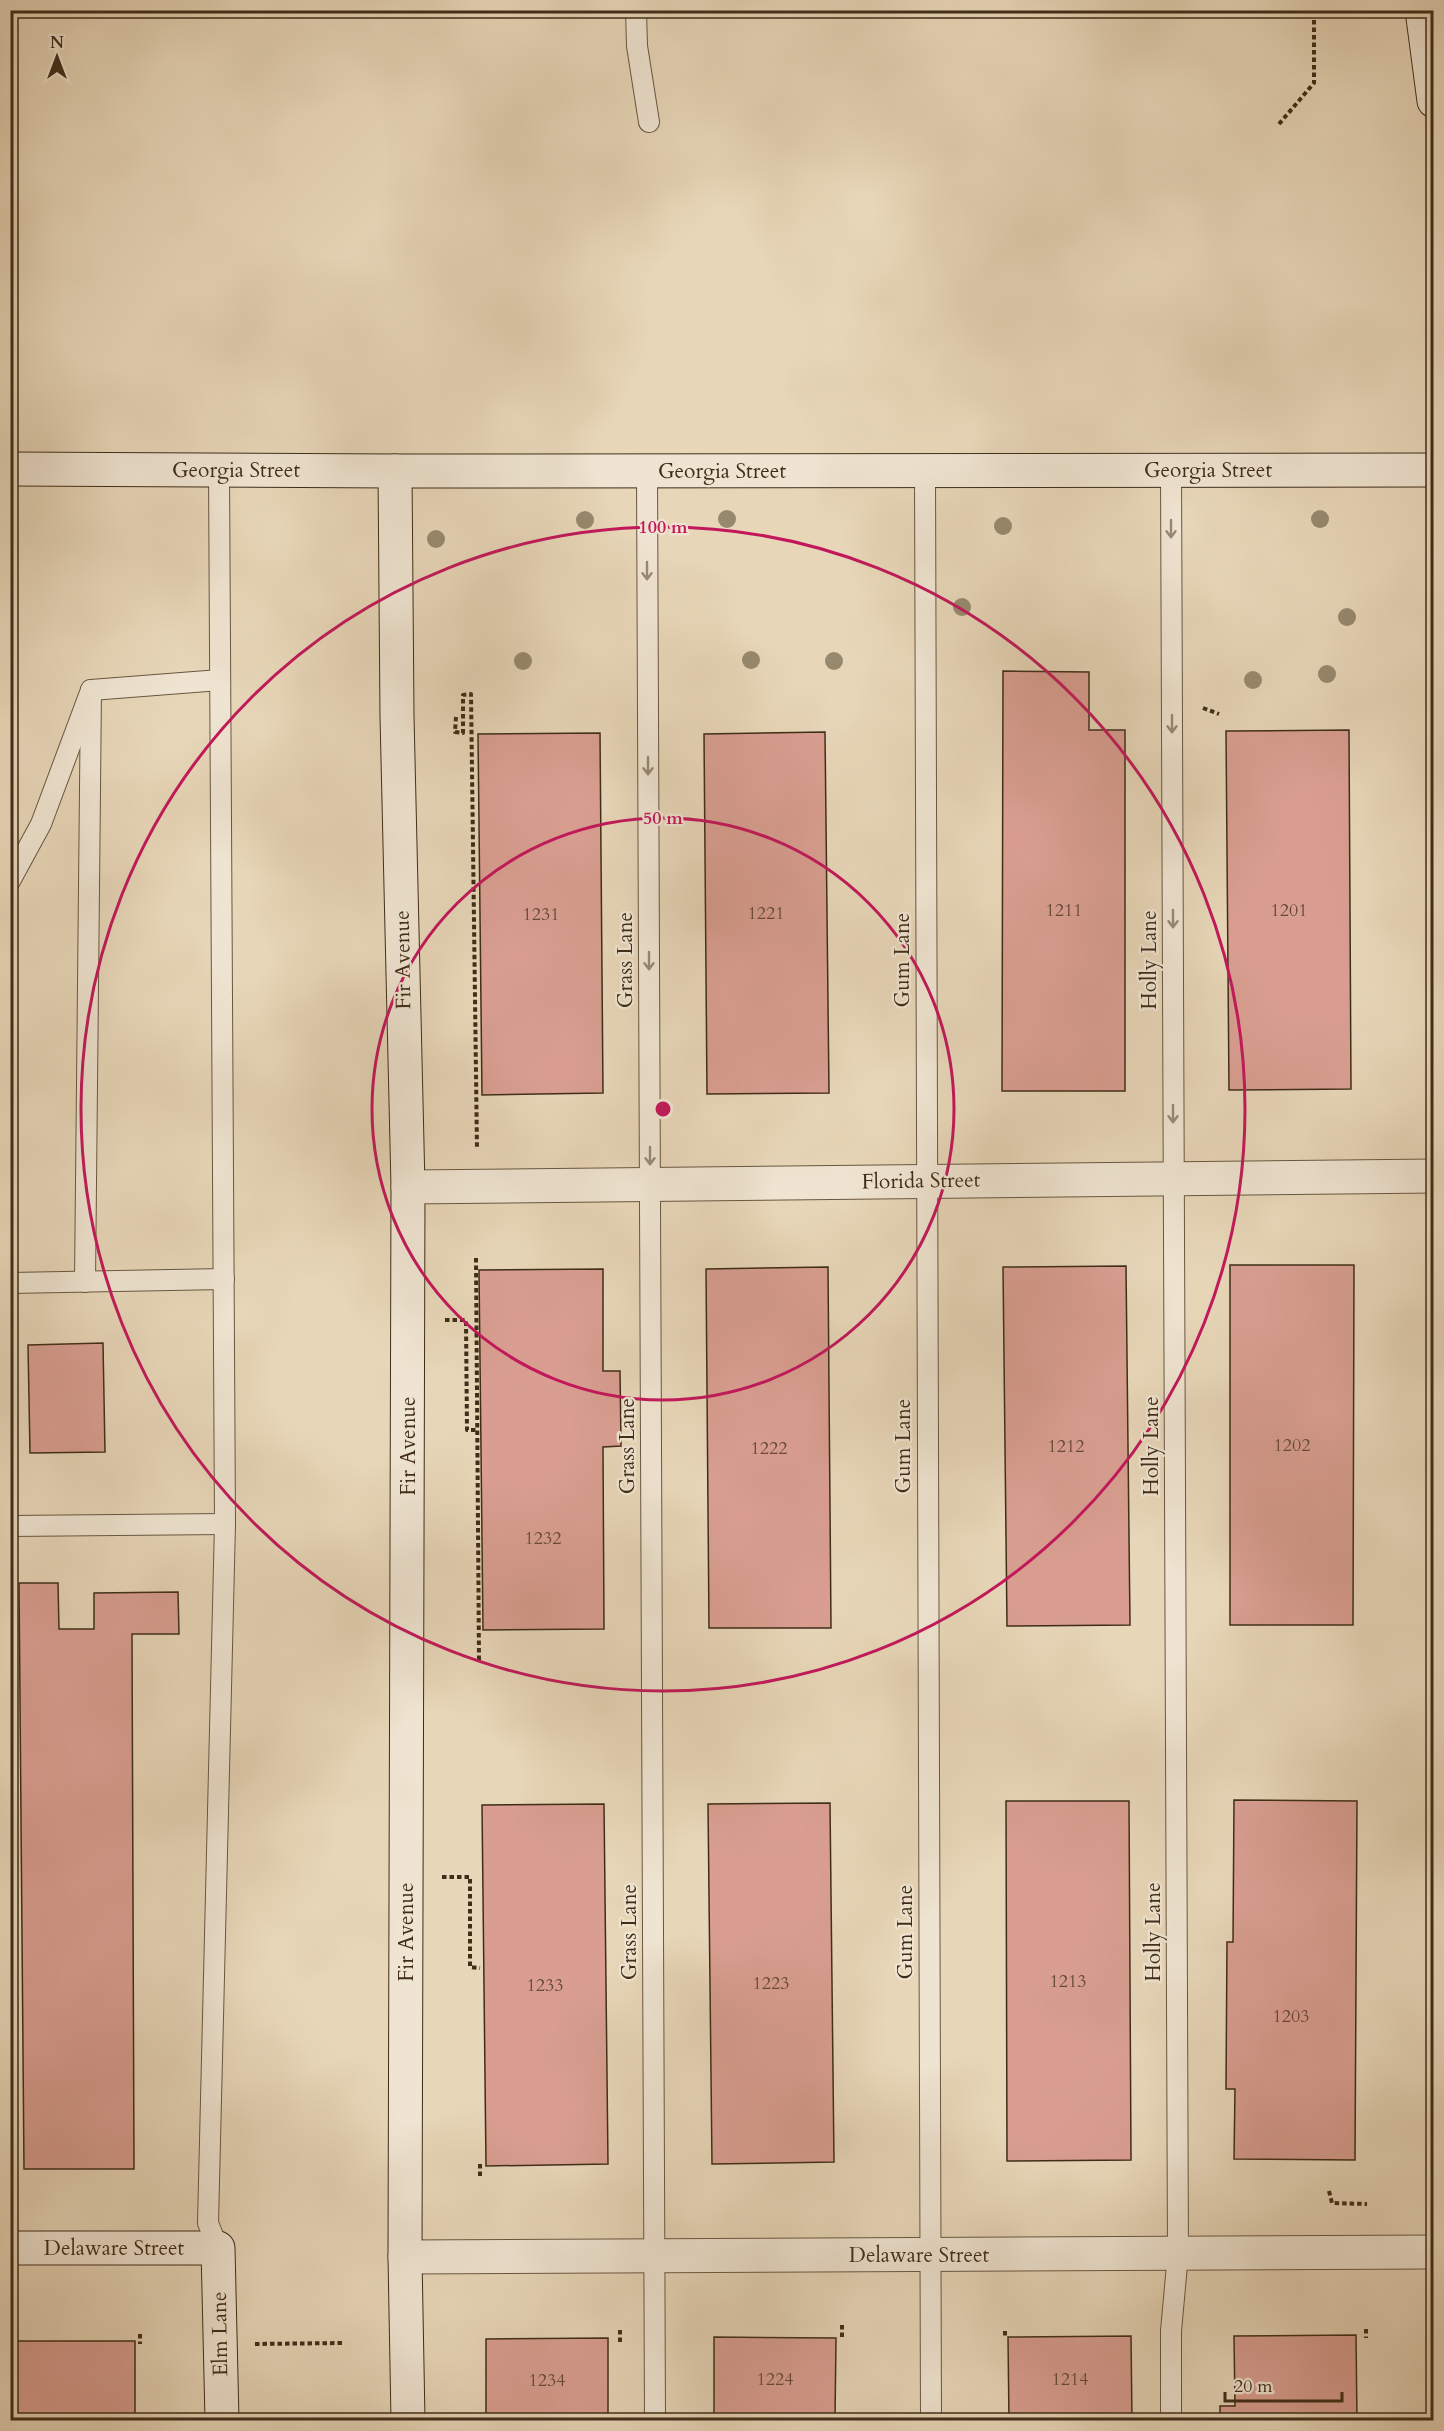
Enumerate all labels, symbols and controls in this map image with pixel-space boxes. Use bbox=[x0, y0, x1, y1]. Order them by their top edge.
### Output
north arrow bbox=[27, 27, 87, 87]
text: N bbox=[50, 32, 64, 54]
street label: Georgia Street bbox=[172, 456, 300, 485]
street label: Georgia Street bbox=[1144, 456, 1272, 485]
street label: Georgia Street bbox=[658, 457, 786, 486]
text: 100 m bbox=[638, 515, 688, 540]
one-way arrow bbox=[1165, 519, 1177, 539]
one-way arrow bbox=[641, 561, 653, 581]
one-way arrow bbox=[1166, 714, 1178, 734]
one-way arrow bbox=[642, 756, 654, 776]
text: 50 m bbox=[643, 806, 683, 831]
house number: 1211 bbox=[1046, 898, 1082, 923]
house number: 1201 bbox=[1271, 898, 1307, 923]
house number: 1221 bbox=[748, 901, 784, 926]
house number: 1231 bbox=[523, 902, 559, 927]
one-way arrow bbox=[1167, 909, 1179, 929]
street label: Fir Avenue bbox=[388, 910, 418, 1010]
street label: Holly Lane bbox=[1135, 910, 1164, 1010]
street label: Grass Lane bbox=[611, 912, 640, 1008]
street label: Gum Lane bbox=[888, 913, 917, 1007]
one-way arrow bbox=[643, 951, 655, 971]
centre of rings bbox=[653, 1099, 673, 1119]
one-way arrow bbox=[1167, 1104, 1179, 1124]
one-way arrow bbox=[644, 1146, 656, 1166]
street label: Florida Street bbox=[861, 1165, 981, 1197]
street label: Fir Avenue bbox=[394, 1396, 423, 1496]
street label: Holly Lane bbox=[1137, 1396, 1166, 1496]
street label: Grass Lane bbox=[613, 1398, 642, 1494]
street label: Gum Lane bbox=[889, 1399, 918, 1493]
house number: 1202 bbox=[1274, 1433, 1310, 1458]
house number: 1212 bbox=[1048, 1434, 1084, 1459]
house number: 1222 bbox=[751, 1436, 787, 1461]
house number: 1232 bbox=[525, 1526, 561, 1551]
street label: Fir Avenue bbox=[392, 1882, 421, 1982]
street label: Holly Lane bbox=[1139, 1882, 1168, 1982]
street label: Grass Lane bbox=[615, 1884, 644, 1980]
street label: Gum Lane bbox=[891, 1885, 920, 1979]
house number: 1213 bbox=[1050, 1969, 1086, 1994]
house number: 1223 bbox=[753, 1971, 789, 1996]
house number: 1233 bbox=[527, 1973, 563, 1998]
house number: 1203 bbox=[1273, 2004, 1309, 2029]
street label: Delaware Street bbox=[44, 2234, 185, 2263]
street label: Delaware Street bbox=[849, 2241, 990, 2270]
street label: Elm Lane bbox=[205, 2291, 235, 2377]
scale bar bbox=[1225, 2365, 1342, 2403]
house number: 1224 bbox=[757, 2367, 793, 2392]
house number: 1214 bbox=[1052, 2367, 1088, 2392]
house number: 1234 bbox=[529, 2368, 565, 2393]
text: 20 m bbox=[1234, 2374, 1273, 2399]

